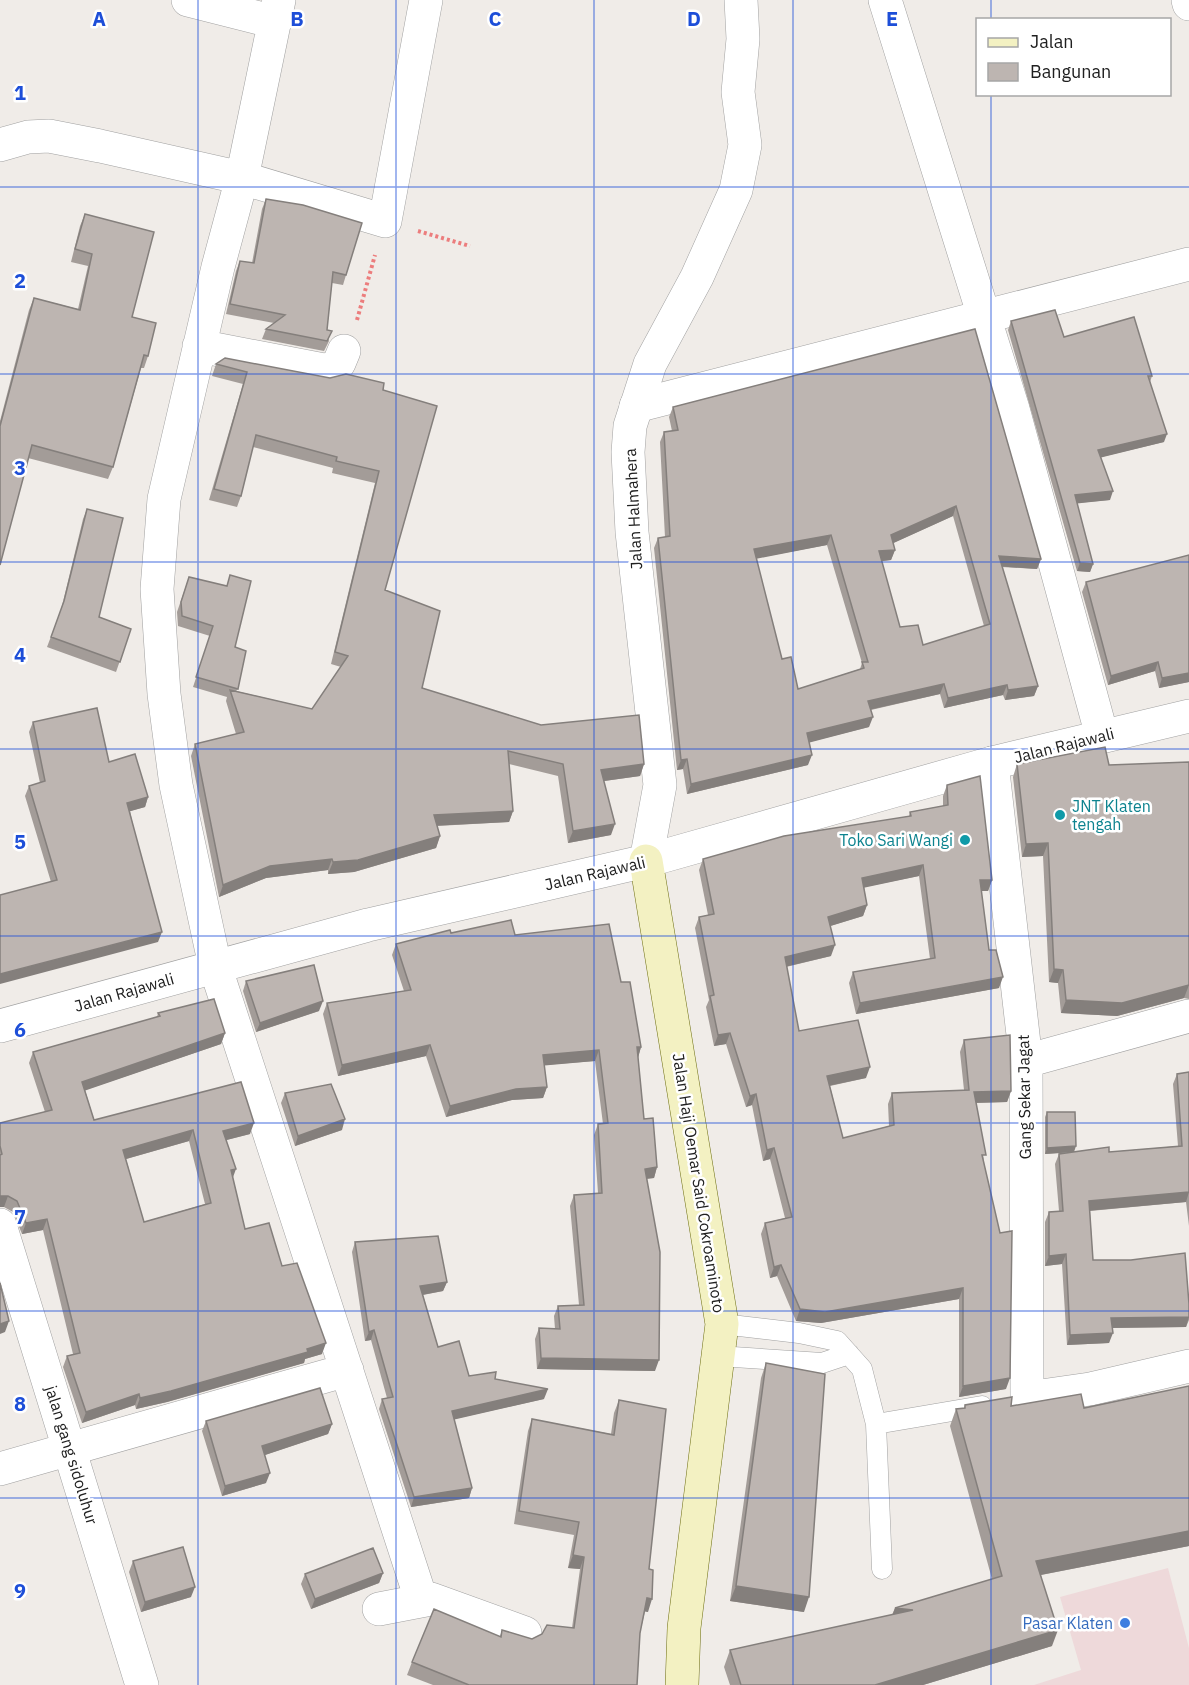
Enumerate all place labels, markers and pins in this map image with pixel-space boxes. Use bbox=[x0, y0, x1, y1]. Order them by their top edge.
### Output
place label: JNT Klaten tengah bbox=[1072, 796, 1151, 834]
marker: JNT Klaten tengah bbox=[1053, 808, 1067, 822]
place label: Toko Sari Wangi bbox=[839, 830, 953, 850]
marker: Toko Sari Wangi bbox=[958, 833, 972, 847]
place label: Pasar Klaten bbox=[1022, 1613, 1113, 1633]
marker: Pasar Klaten bbox=[1118, 1616, 1132, 1630]

